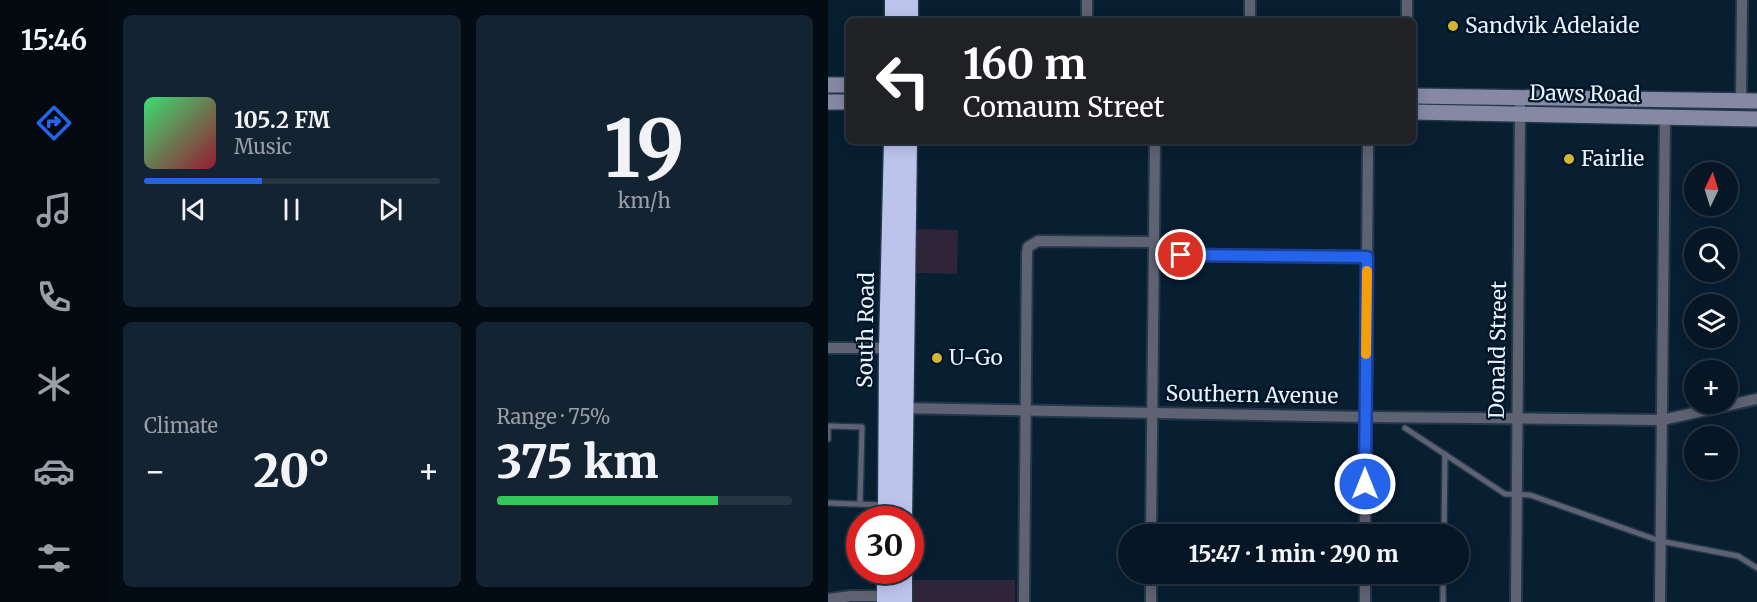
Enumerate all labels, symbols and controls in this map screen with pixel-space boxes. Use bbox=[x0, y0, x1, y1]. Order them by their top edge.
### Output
place label: Sandvik Adelaide bbox=[1465, 12, 1639, 39]
marker: Sandvik Adelaide bbox=[1446, 19, 1460, 33]
text: 15:46 bbox=[21, 23, 87, 57]
text: 160 m bbox=[963, 38, 1087, 90]
icon: left bbox=[864, 42, 942, 120]
street label: Daws Road bbox=[1529, 79, 1641, 108]
text: Comaum Street bbox=[963, 90, 1164, 124]
text: 19 bbox=[604, 100, 685, 198]
icon: directions bbox=[33, 102, 75, 144]
text: 105.2 FM bbox=[234, 106, 330, 134]
text: Music bbox=[234, 134, 292, 159]
place label: Fairlie bbox=[1581, 145, 1644, 172]
marker: Fairlie bbox=[1562, 152, 1576, 166]
north arrow bbox=[1684, 162, 1738, 216]
map controls bbox=[1684, 162, 1738, 480]
text: km/h bbox=[618, 188, 671, 213]
icon: music bbox=[33, 189, 75, 231]
icon: previous bbox=[177, 193, 210, 226]
icon: pause bbox=[275, 193, 308, 226]
icon: next bbox=[374, 193, 407, 226]
button: search bbox=[1684, 228, 1738, 282]
pin bbox=[1155, 229, 1206, 280]
icon: arrive bbox=[1164, 238, 1197, 271]
street label: South Road bbox=[851, 272, 880, 388]
icon: phone bbox=[33, 276, 75, 318]
street label: Donald Street bbox=[1483, 281, 1512, 419]
button: layers bbox=[1684, 294, 1738, 348]
place label: U-Go bbox=[949, 344, 1003, 371]
marker: U-Go bbox=[930, 351, 944, 365]
button: + bbox=[1684, 360, 1738, 414]
icon: climate bbox=[33, 363, 75, 405]
street label: Southern Avenue bbox=[1165, 379, 1339, 410]
text: Range · 75% bbox=[497, 404, 610, 429]
text: Climate bbox=[144, 413, 218, 438]
button: − bbox=[1684, 426, 1738, 480]
text: 375 km bbox=[497, 434, 658, 490]
text: 20° bbox=[253, 443, 330, 499]
icon: car bbox=[33, 450, 75, 492]
text: − bbox=[144, 451, 166, 492]
text: + bbox=[417, 451, 439, 492]
position arrow bbox=[1333, 452, 1397, 516]
speed limit sign: 30 bbox=[846, 506, 924, 584]
icon: filters bbox=[33, 537, 75, 579]
text: 15:47 · 1 min · 290 m bbox=[1189, 540, 1398, 568]

